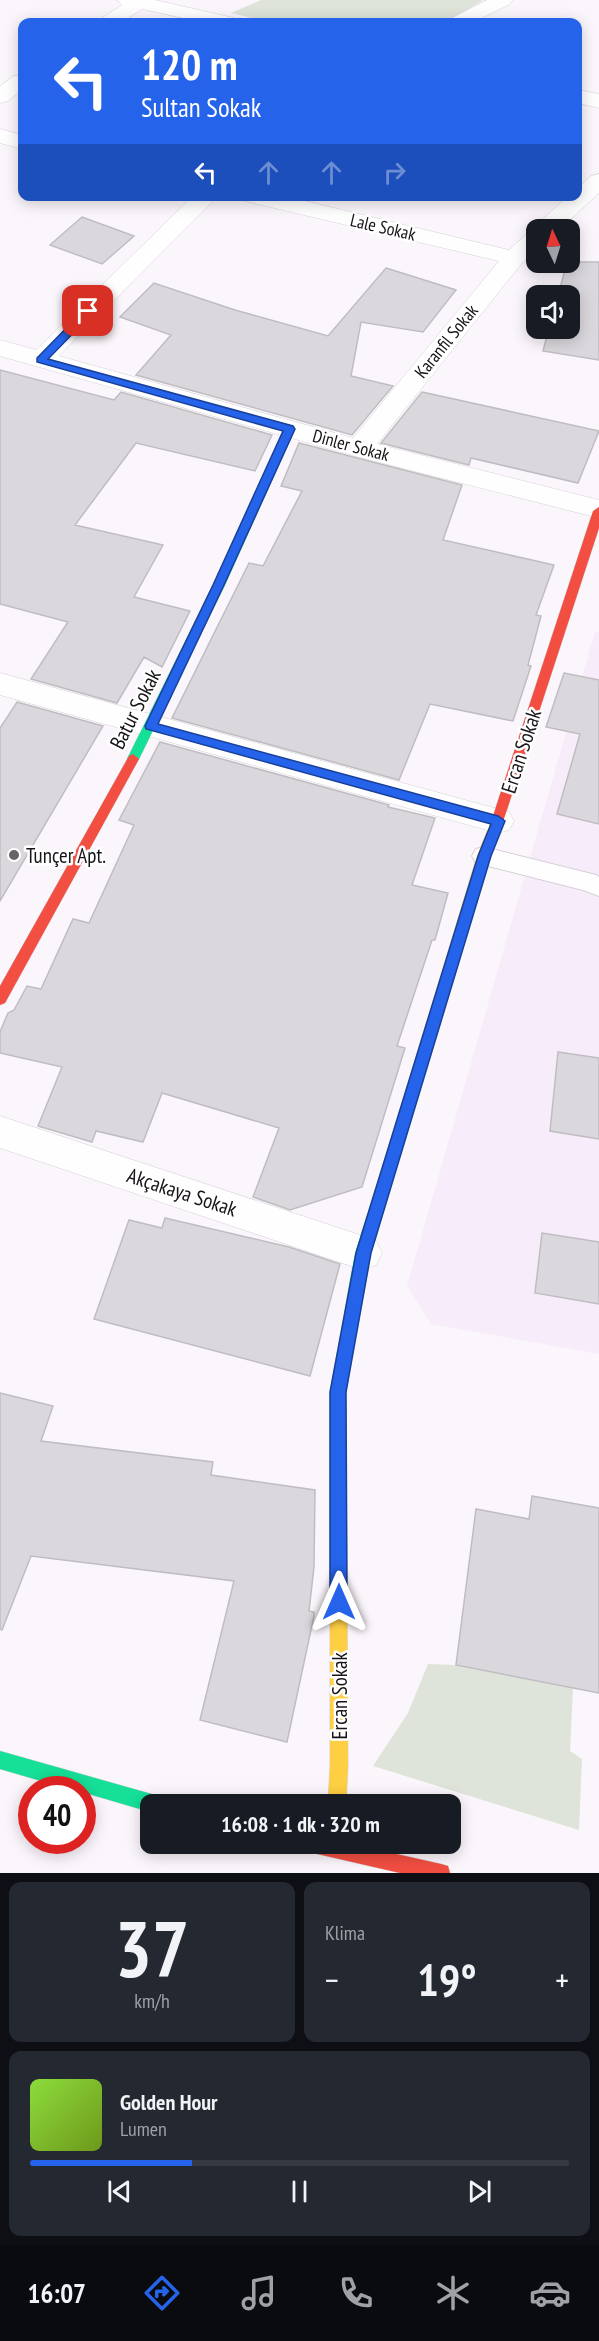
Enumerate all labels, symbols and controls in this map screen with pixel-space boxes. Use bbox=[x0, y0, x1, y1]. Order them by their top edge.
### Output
text: 120 m bbox=[141, 37, 238, 92]
icon: left bbox=[42, 42, 120, 120]
text: Sultan Sokak bbox=[141, 90, 261, 124]
icon: left bbox=[189, 156, 222, 189]
icon: ahead bbox=[252, 156, 285, 189]
icon: ahead bbox=[315, 156, 348, 189]
icon: right bbox=[378, 156, 411, 189]
street label: Lale Sokak bbox=[348, 208, 418, 246]
north arrow bbox=[526, 219, 580, 273]
map controls bbox=[526, 219, 580, 339]
pin bbox=[62, 285, 113, 336]
button: sound bbox=[526, 285, 580, 339]
icon: arrive bbox=[71, 294, 104, 327]
street label: Karanfil Sokak bbox=[409, 299, 483, 383]
street label: Dinler Sokak bbox=[310, 424, 392, 466]
street label: Batur Sokak bbox=[103, 664, 167, 754]
street label: Ercan Sokak bbox=[495, 705, 547, 797]
place label: Tunçer Apt. bbox=[26, 842, 106, 869]
marker: Tunçer Apt. bbox=[7, 848, 21, 862]
street label: Akçakaya Sokak bbox=[124, 1162, 240, 1222]
position arrow bbox=[307, 1570, 371, 1634]
street label: Ercan Sokak bbox=[326, 1652, 353, 1740]
speed limit sign: 40 bbox=[18, 1776, 96, 1854]
text: 16:08 · 1 dk · 320 m bbox=[221, 1810, 380, 1838]
text: 37 bbox=[115, 1898, 189, 1999]
text: Klima bbox=[325, 1920, 365, 1946]
text: 19° bbox=[417, 1950, 477, 2008]
text: − bbox=[325, 1958, 339, 2001]
text: + bbox=[555, 1958, 569, 2001]
text: km/h bbox=[134, 1988, 170, 2014]
text: Golden Hour bbox=[120, 2088, 218, 2116]
text: Lumen bbox=[120, 2116, 167, 2142]
icon: previous bbox=[103, 2175, 136, 2208]
icon: pause bbox=[283, 2175, 316, 2208]
icon: next bbox=[463, 2175, 496, 2208]
icon: directions bbox=[141, 2272, 183, 2314]
icon: music bbox=[238, 2272, 280, 2314]
icon: phone bbox=[335, 2272, 377, 2314]
icon: climate bbox=[432, 2272, 474, 2314]
icon: car bbox=[529, 2272, 571, 2314]
text: 16:07 bbox=[28, 2276, 86, 2310]

